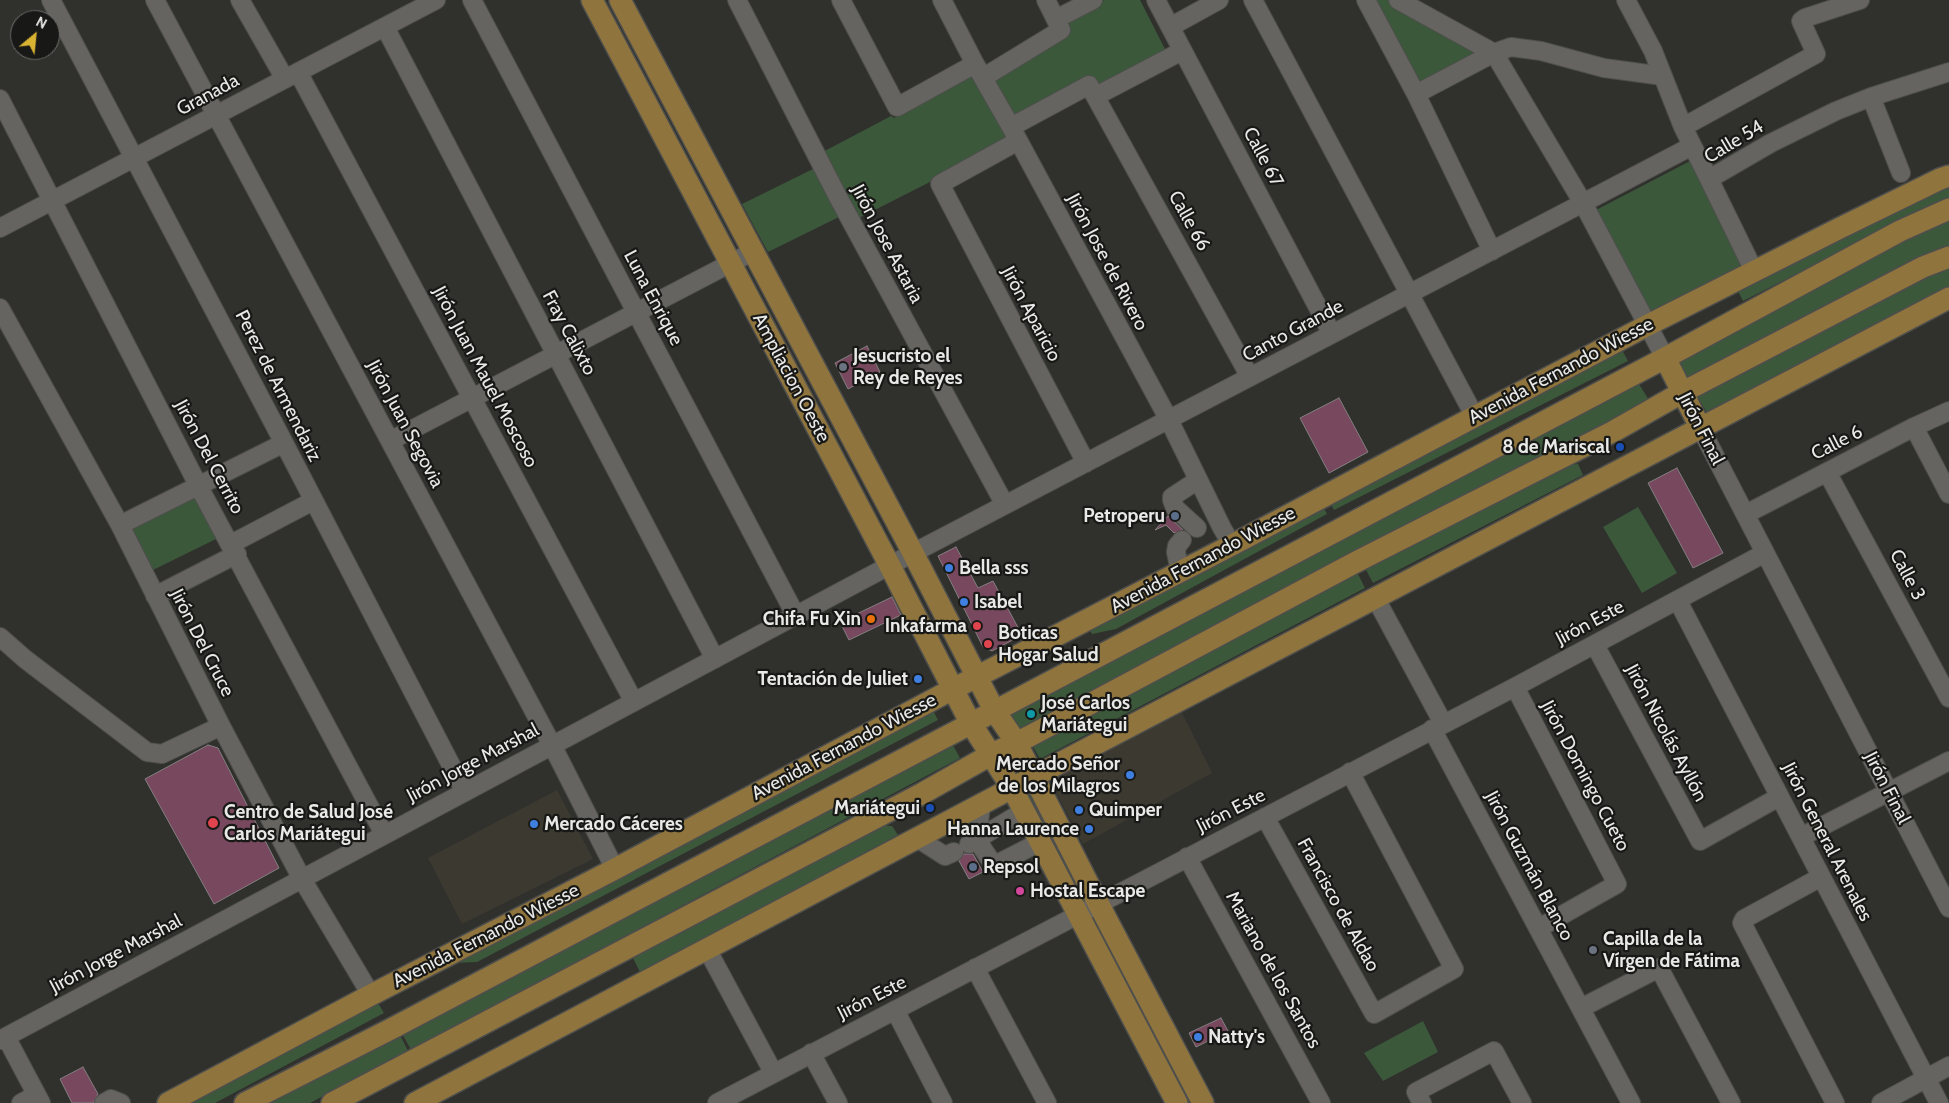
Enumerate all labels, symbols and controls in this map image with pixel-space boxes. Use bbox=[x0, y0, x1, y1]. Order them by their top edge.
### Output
north arrow bbox=[10, 10, 60, 60]
text: N bbox=[33, 12, 50, 33]
street label: Granada bbox=[173, 69, 243, 121]
street label: Calle 54 bbox=[1700, 115, 1768, 169]
street label: Calle 67 bbox=[1238, 123, 1288, 191]
street label: Jirón Jose Astaria bbox=[846, 181, 928, 307]
street label: Calle 66 bbox=[1163, 187, 1215, 255]
street label: Jirón Jose de Rivero bbox=[1061, 190, 1153, 334]
street label: Luna Enrique bbox=[618, 246, 688, 350]
street label: Jirón Aparicio bbox=[996, 263, 1066, 365]
street label: Jirón Juan Mauel Moscoso bbox=[428, 282, 542, 472]
street label: Fray Calixto bbox=[537, 287, 601, 379]
street label: Canto Grande bbox=[1239, 295, 1347, 367]
street label: Perez de Armendariz bbox=[230, 306, 326, 466]
street label: Ampliacion Oeste bbox=[747, 310, 835, 446]
street label: Avenida Fernando Wiesse bbox=[1465, 313, 1657, 429]
place label: Jesucristo el Rey de Reyes bbox=[853, 345, 963, 389]
street label: Jirón Juan Segovia bbox=[362, 356, 448, 492]
marker: Jesucristo el Rey de Reyes bbox=[837, 361, 849, 373]
street label: Jirón Final bbox=[1673, 389, 1729, 469]
street label: Jirón Del Cerrito bbox=[169, 396, 249, 518]
street label: Calle 6 bbox=[1808, 420, 1866, 466]
place label: 8 de Mariscal bbox=[1502, 436, 1610, 458]
marker: 8 de Mariscal bbox=[1614, 441, 1626, 453]
street label: Avenida Fernando Wiesse bbox=[1107, 502, 1299, 618]
place label: Petroperu bbox=[1083, 505, 1165, 527]
marker: Petroperu bbox=[1169, 510, 1181, 522]
street label: Calle 3 bbox=[1884, 546, 1930, 604]
place label: Bella sss bbox=[959, 557, 1029, 579]
marker: Bella sss bbox=[943, 562, 955, 574]
street label: Jirón Del Cruce bbox=[165, 585, 239, 701]
place label: Isabel bbox=[974, 591, 1022, 613]
marker: Isabel bbox=[958, 596, 970, 608]
street label: Jirón Este bbox=[1552, 596, 1628, 650]
place label: Chifa Fu Xin bbox=[763, 608, 861, 630]
marker: Chifa Fu Xin bbox=[865, 613, 877, 625]
place label: Inkafarma bbox=[885, 615, 967, 637]
marker: Inkafarma bbox=[971, 620, 983, 632]
place label: Boticas Hogar Salud bbox=[998, 622, 1099, 666]
marker: Boticas Hogar Salud bbox=[982, 638, 994, 650]
street label: Jirón Nicolás Ayllón bbox=[1620, 660, 1712, 806]
place label: Tentación de Juliet bbox=[758, 668, 908, 690]
marker: Tentación de Juliet bbox=[912, 673, 924, 685]
street label: Avenida Fernando Wiesse bbox=[748, 689, 940, 805]
place label: José Carlos Mariátegui bbox=[1041, 692, 1130, 736]
street label: Jirón Domingo Cueto bbox=[1536, 697, 1634, 855]
marker: José Carlos Mariátegui bbox=[1025, 708, 1037, 720]
street label: Jirón Jorge Marshal bbox=[403, 719, 543, 807]
street label: Jirón Final bbox=[1859, 748, 1915, 828]
place label: Mercado Señor de los Milagros bbox=[996, 753, 1120, 797]
street label: Jirón General Arenales bbox=[1777, 759, 1877, 925]
marker: Mercado Señor de los Milagros bbox=[1124, 769, 1136, 781]
street label: Jirón Este bbox=[1193, 784, 1269, 838]
street label: Jirón Guzmán Blanco bbox=[1480, 787, 1578, 945]
place label: Mariátegui bbox=[834, 797, 920, 819]
place label: Quimper bbox=[1089, 799, 1162, 821]
place label: Centro de Salud José Carlos Mariátegui bbox=[224, 801, 393, 845]
marker: Mariátegui bbox=[924, 802, 936, 814]
marker: Quimper bbox=[1073, 804, 1085, 816]
place label: Mercado Cáceres bbox=[544, 813, 683, 835]
marker: Centro de Salud José Carlos Mariátegui bbox=[206, 816, 220, 830]
marker: Mercado Cáceres bbox=[528, 818, 540, 830]
place label: Hanna Laurence bbox=[947, 818, 1079, 840]
marker: Hanna Laurence bbox=[1083, 823, 1095, 835]
street label: Francisco de Aldao bbox=[1292, 834, 1384, 976]
place label: Repsol bbox=[983, 856, 1039, 878]
marker: Repsol bbox=[967, 861, 979, 873]
street label: Avenida Fernando Wiesse bbox=[389, 879, 583, 993]
place label: Hostal Escape bbox=[1030, 880, 1145, 902]
marker: Hostal Escape bbox=[1014, 885, 1026, 897]
street label: Mariano de los Santos bbox=[1220, 888, 1326, 1052]
street label: Jirón Jorge Marshal bbox=[46, 910, 186, 998]
place label: Capilla de la Vírgen de Fátima bbox=[1603, 928, 1740, 972]
marker: Capilla de la Vírgen de Fátima bbox=[1587, 944, 1599, 956]
street label: Jirón Este bbox=[834, 971, 910, 1025]
place label: Natty's bbox=[1208, 1026, 1265, 1048]
marker: Natty's bbox=[1192, 1031, 1204, 1043]

